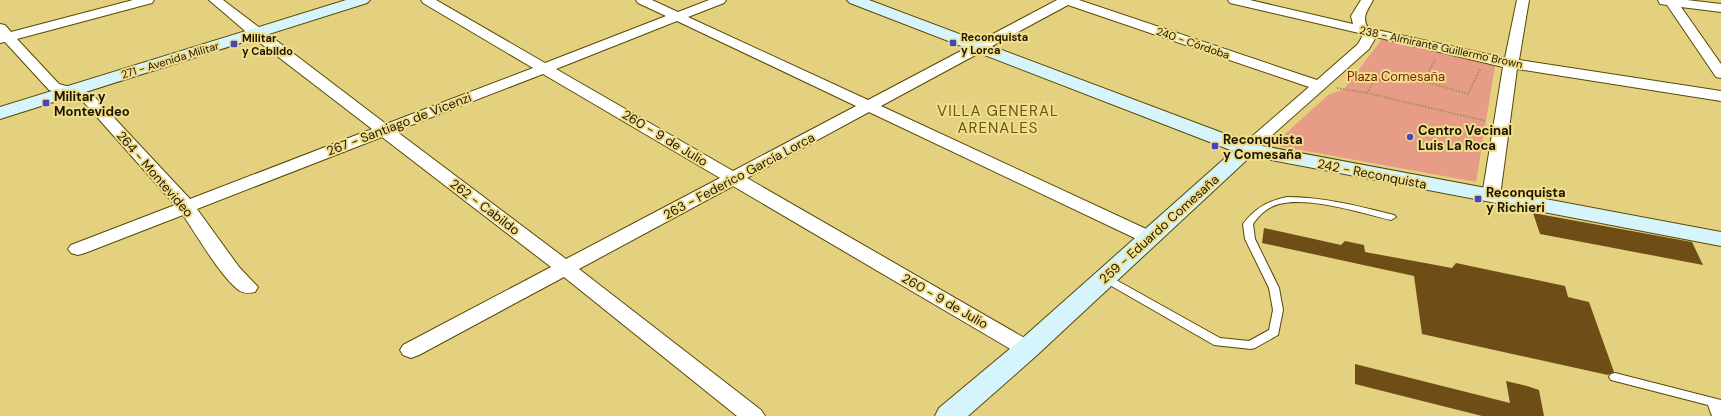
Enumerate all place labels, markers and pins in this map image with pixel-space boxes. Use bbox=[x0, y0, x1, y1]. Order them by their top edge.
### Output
place label: Reconquista y Lorca bbox=[961, 30, 1028, 57]
place label: Militar y Cabildo bbox=[242, 31, 293, 58]
marker: Reconquista y Lorca bbox=[948, 38, 958, 48]
marker: Militar y Cabildo bbox=[229, 39, 239, 49]
place label: Militar y Montevideo bbox=[54, 88, 130, 120]
marker: Militar y Montevideo bbox=[41, 98, 51, 108]
place label: Centro Vecinal Luis La Roca bbox=[1418, 122, 1512, 154]
place label: Reconquista y Comesaña bbox=[1223, 131, 1303, 163]
marker: Centro Vecinal Luis La Roca bbox=[1405, 132, 1415, 142]
marker: Reconquista y Comesaña bbox=[1210, 141, 1220, 151]
place label: Reconquista y Richieri bbox=[1486, 184, 1566, 216]
marker: Reconquista y Richieri bbox=[1473, 194, 1483, 204]

